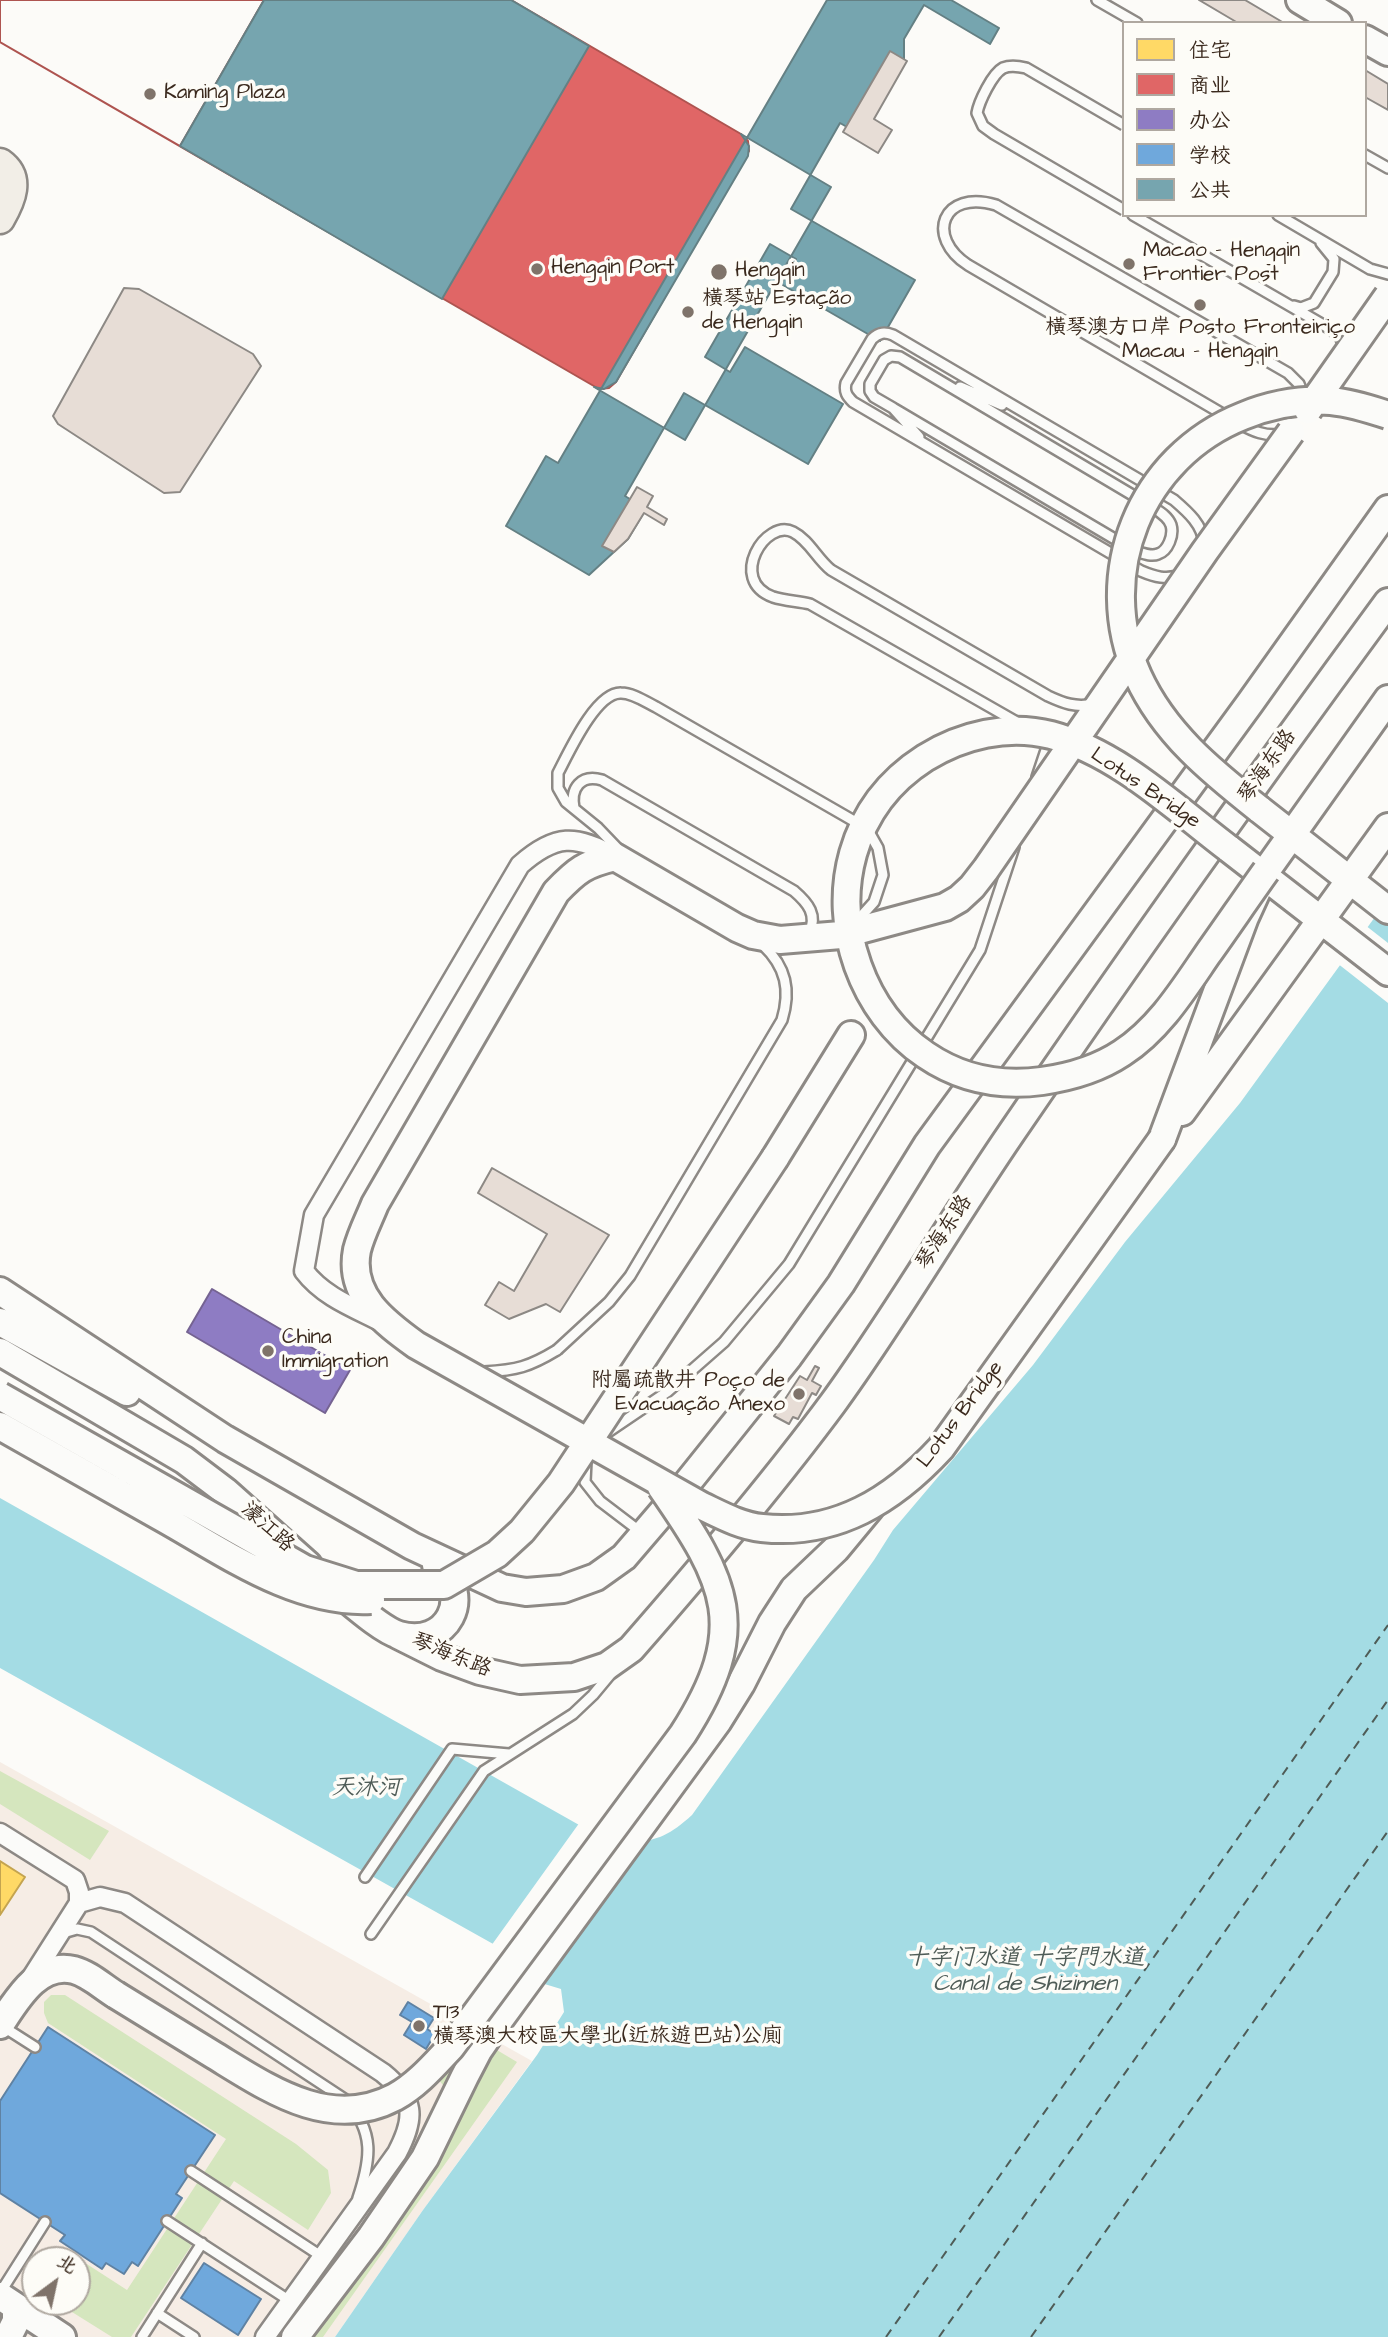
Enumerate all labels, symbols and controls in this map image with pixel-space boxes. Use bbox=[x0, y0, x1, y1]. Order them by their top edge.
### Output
legend bbox=[1122, 21, 1367, 217]
text: 住宅 bbox=[1189, 36, 1231, 65]
text: 商业 bbox=[1189, 71, 1231, 100]
place label: Kaming Plaza bbox=[164, 81, 285, 107]
marker: Kaming Plaza bbox=[142, 86, 158, 102]
text: 办公 bbox=[1189, 106, 1231, 135]
text: 学校 bbox=[1189, 141, 1231, 170]
text: 公共 bbox=[1189, 176, 1231, 205]
place label: Macao - Hengqin Frontier Post bbox=[1143, 239, 1300, 289]
place label: Hengqin Port bbox=[551, 256, 675, 282]
marker: Macao - Hengqin Frontier Post bbox=[1121, 256, 1137, 272]
place label: Hengqin bbox=[735, 259, 805, 285]
marker: Hengqin Port bbox=[529, 261, 545, 277]
marker: Hengqin bbox=[709, 262, 729, 282]
place label: 橫琴站 Estação de Hengqin bbox=[702, 287, 851, 337]
marker: 橫琴澳方口岸 Posto Fronteiriço Macau - Hengqin bbox=[1192, 297, 1208, 313]
marker: 橫琴站 Estação de Hengqin bbox=[680, 304, 696, 320]
place label: 橫琴澳方口岸 Posto Fronteiriço Macau - Hengqin bbox=[1045, 316, 1355, 366]
street label: 琴海东路 bbox=[1234, 725, 1302, 809]
street label: Lotus Bridge bbox=[1085, 743, 1205, 835]
street label: 琴海东路 bbox=[912, 1191, 978, 1275]
place label: China Immigration bbox=[282, 1326, 388, 1376]
marker: China Immigration bbox=[260, 1343, 276, 1359]
street label: Lotus Bridge bbox=[913, 1357, 1009, 1473]
place label: 附屬疏散井 Poço de Evacuação Anexo bbox=[591, 1369, 785, 1419]
marker: 附屬疏散井 Poço de Evacuação Anexo bbox=[791, 1386, 807, 1402]
street label: 濠江路 bbox=[235, 1498, 299, 1558]
street label: 琴海东路 bbox=[407, 1629, 495, 1683]
water label: 天沐河 bbox=[332, 1775, 400, 1803]
water label: 十字门水道 十字門水道 Canal de Shizimen bbox=[905, 1945, 1145, 1999]
place label: T13 橫琴澳大校區大學北(近旅遊巴站)公廁 bbox=[433, 2001, 783, 2051]
marker: T13 橫琴澳大校區大學北(近旅遊巴站)公廁 bbox=[411, 2018, 427, 2034]
north arrow bbox=[21, 2246, 91, 2316]
text: 北 bbox=[51, 2248, 82, 2281]

